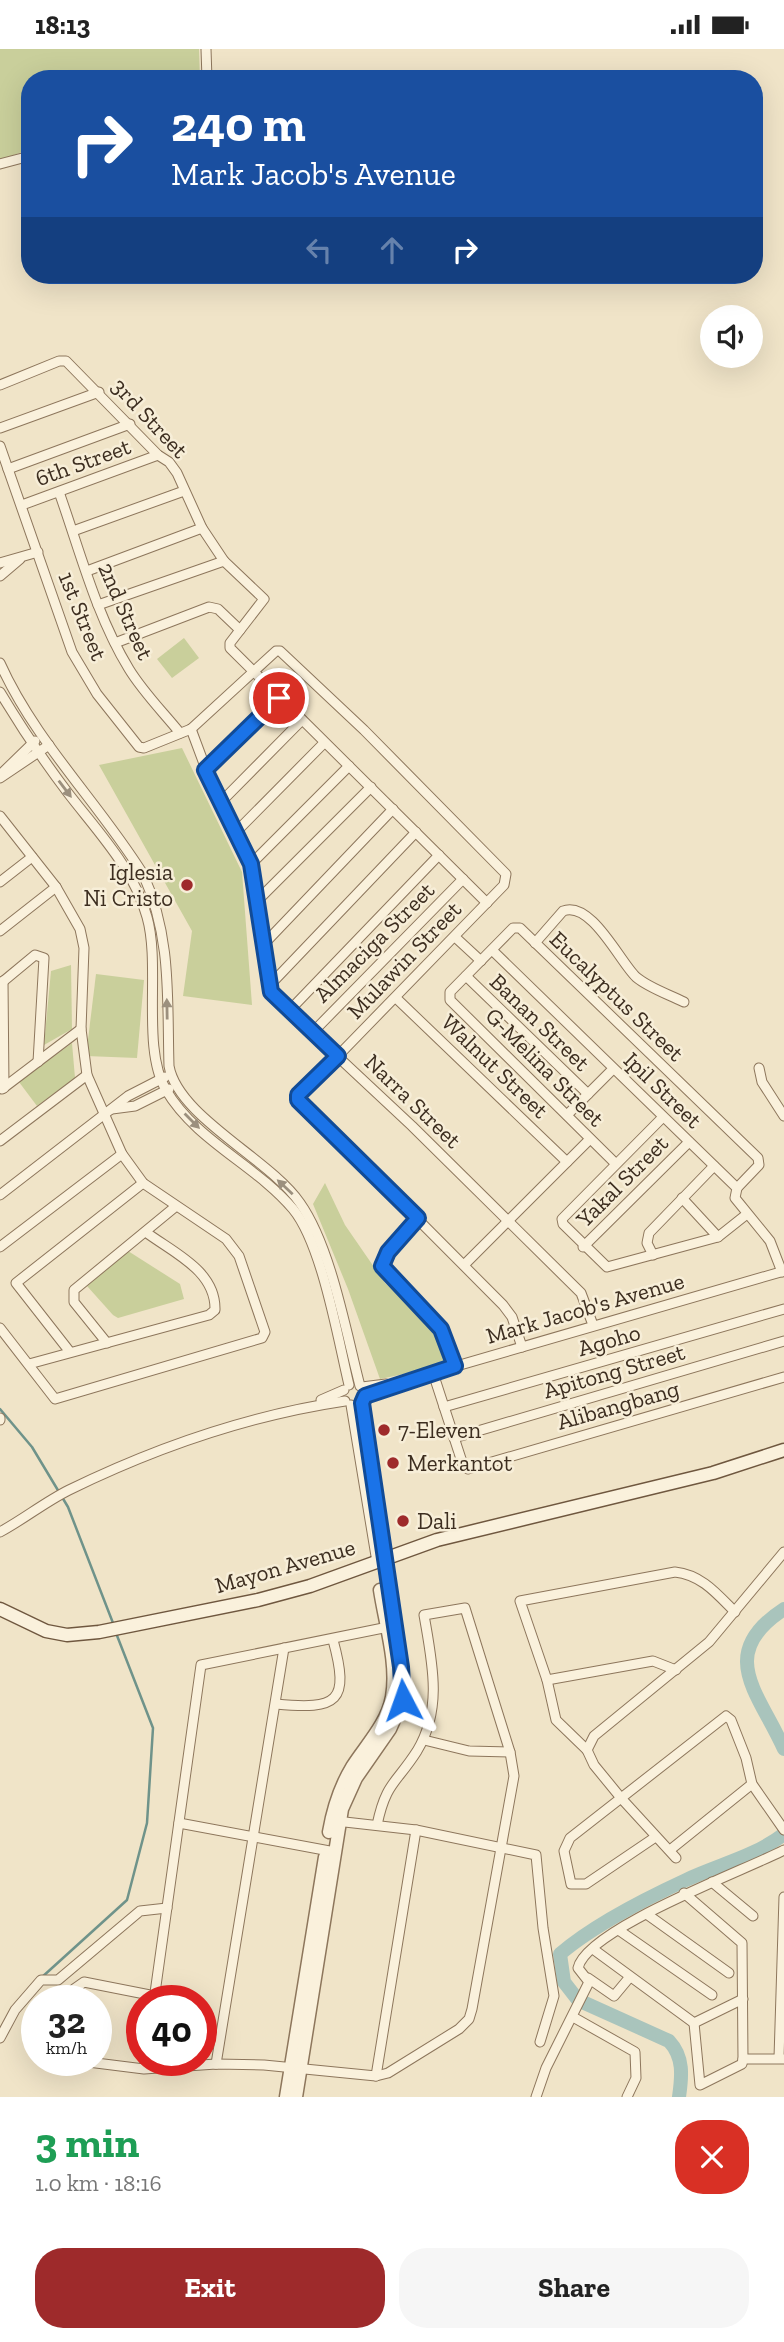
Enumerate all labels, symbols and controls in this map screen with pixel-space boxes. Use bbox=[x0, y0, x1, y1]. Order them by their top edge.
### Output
text: 18:13 bbox=[35, 9, 90, 41]
text: 240 m bbox=[171, 95, 306, 154]
icon: right bbox=[56, 98, 147, 189]
text: Mark Jacob's Avenue bbox=[171, 155, 456, 193]
icon: left bbox=[300, 231, 338, 269]
icon: ahead bbox=[373, 231, 411, 269]
icon: right bbox=[446, 231, 484, 269]
map controls bbox=[700, 305, 763, 368]
button: sound bbox=[700, 305, 763, 368]
street label: 3rd Street bbox=[106, 372, 194, 464]
street label: 6th Street bbox=[32, 432, 135, 492]
street label: 2nd Street bbox=[92, 558, 160, 664]
street label: 1st Street bbox=[53, 568, 114, 665]
pin bbox=[249, 668, 309, 728]
icon: arrive bbox=[260, 679, 298, 717]
one-way arrow bbox=[58, 780, 72, 798]
place label: Iglesia Ni Cristo bbox=[83, 858, 173, 912]
street label: Almaciga Street bbox=[308, 876, 440, 1008]
marker: Iglesia Ni Cristo bbox=[179, 877, 195, 893]
street label: Mulawin Street bbox=[341, 895, 467, 1025]
street label: Eucalyptus Street bbox=[544, 925, 690, 1067]
street label: Banan Street bbox=[484, 967, 596, 1077]
one-way arrow bbox=[162, 998, 173, 1020]
street label: G-Melina Street bbox=[480, 1002, 611, 1133]
street label: Walnut Street bbox=[436, 1008, 555, 1124]
street label: Ipil Street bbox=[618, 1046, 708, 1134]
street label: Narra Street bbox=[359, 1048, 468, 1154]
one-way arrow bbox=[183, 1112, 200, 1129]
street label: Yakal Street bbox=[569, 1129, 674, 1234]
one-way arrow bbox=[277, 1179, 294, 1195]
street label: Mark Jacob's Avenue bbox=[483, 1266, 687, 1350]
street label: Agoho bbox=[575, 1318, 643, 1362]
street label: Apitong Street bbox=[540, 1337, 688, 1405]
street label: Alibangbang bbox=[554, 1374, 683, 1436]
place label: 7-Eleven bbox=[398, 1416, 481, 1444]
marker: 7-Eleven bbox=[376, 1422, 392, 1438]
place label: Merkantot bbox=[407, 1449, 513, 1477]
marker: Merkantot bbox=[385, 1455, 401, 1471]
place label: Dali bbox=[417, 1507, 457, 1535]
marker: Dali bbox=[395, 1513, 411, 1529]
street label: Mayon Avenue bbox=[212, 1533, 358, 1599]
position arrow bbox=[366, 1663, 440, 1737]
speed limit sign: 40 bbox=[126, 1985, 217, 2076]
text: 32 bbox=[48, 2000, 85, 2042]
text: km/h bbox=[46, 2037, 87, 2059]
text: 3 min bbox=[35, 2117, 140, 2168]
button: close bbox=[675, 2120, 749, 2194]
text: 1.0 km · 18:16 bbox=[35, 2169, 162, 2197]
button: Exit bbox=[35, 2248, 385, 2328]
button: Share bbox=[399, 2248, 749, 2328]

